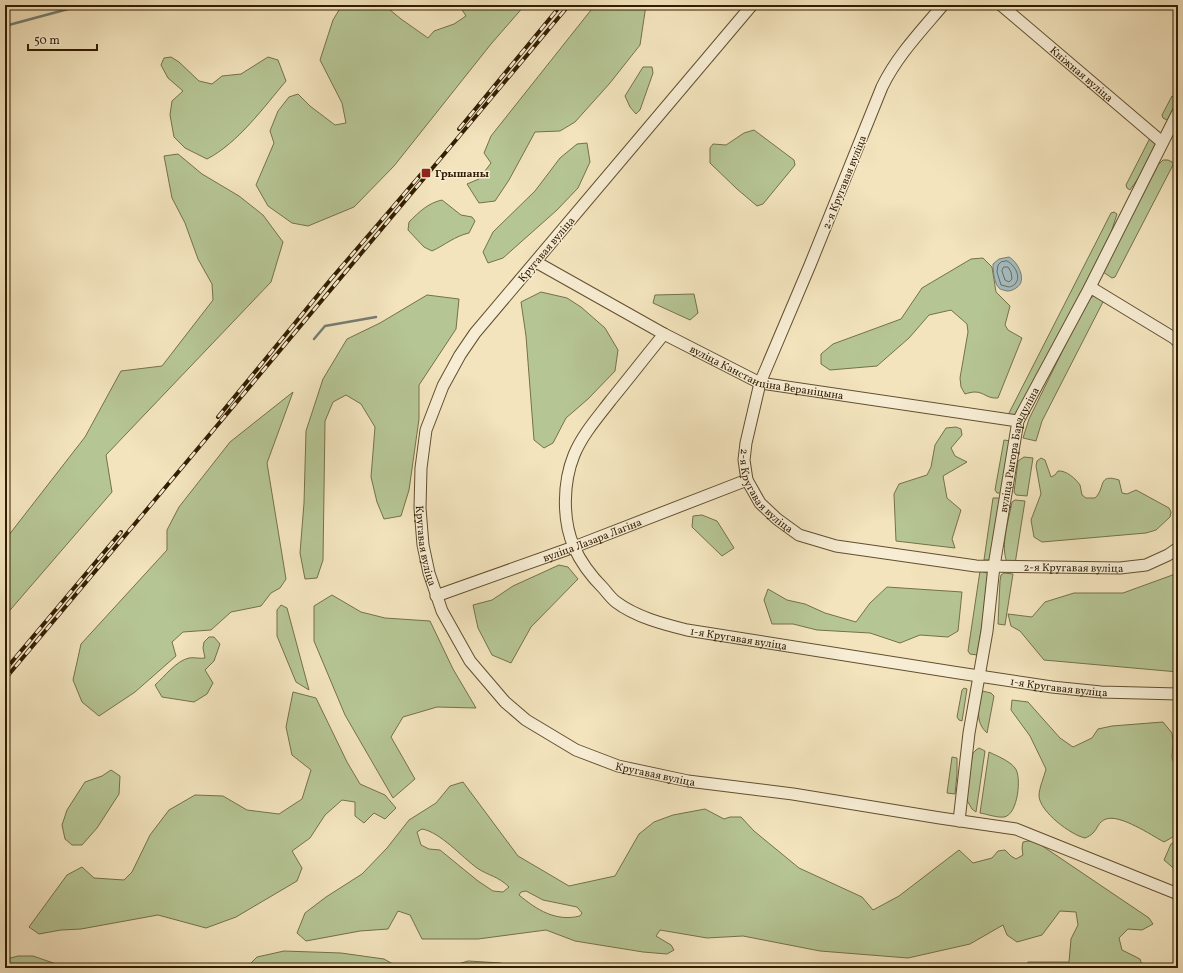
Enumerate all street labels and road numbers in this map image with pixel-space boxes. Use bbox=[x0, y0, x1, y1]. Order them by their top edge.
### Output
street label: Кніжная вуліца bbox=[1046, 44, 1116, 106]
street label: 2-я Кругавая вуліца bbox=[820, 133, 871, 232]
street label: Кругавая вуліца bbox=[515, 214, 579, 286]
street label: вуліца Канстанціна Вераніцына bbox=[687, 342, 845, 404]
street label: вуліца Рыгора Барадуліна bbox=[997, 385, 1044, 514]
street label: 2-я Кругавая вуліца bbox=[735, 448, 796, 537]
street label: Кругавая вуліца bbox=[411, 505, 439, 589]
street label: вуліца Лазара Лагіна bbox=[541, 515, 645, 566]
street label: 2-я Кругавая вуліца bbox=[1023, 561, 1125, 577]
street label: 1-я Кругавая вуліца bbox=[689, 625, 788, 655]
street label: 1-я Кругавая вуліца bbox=[1009, 675, 1108, 701]
street label: Кругавая вуліца bbox=[614, 760, 696, 791]

